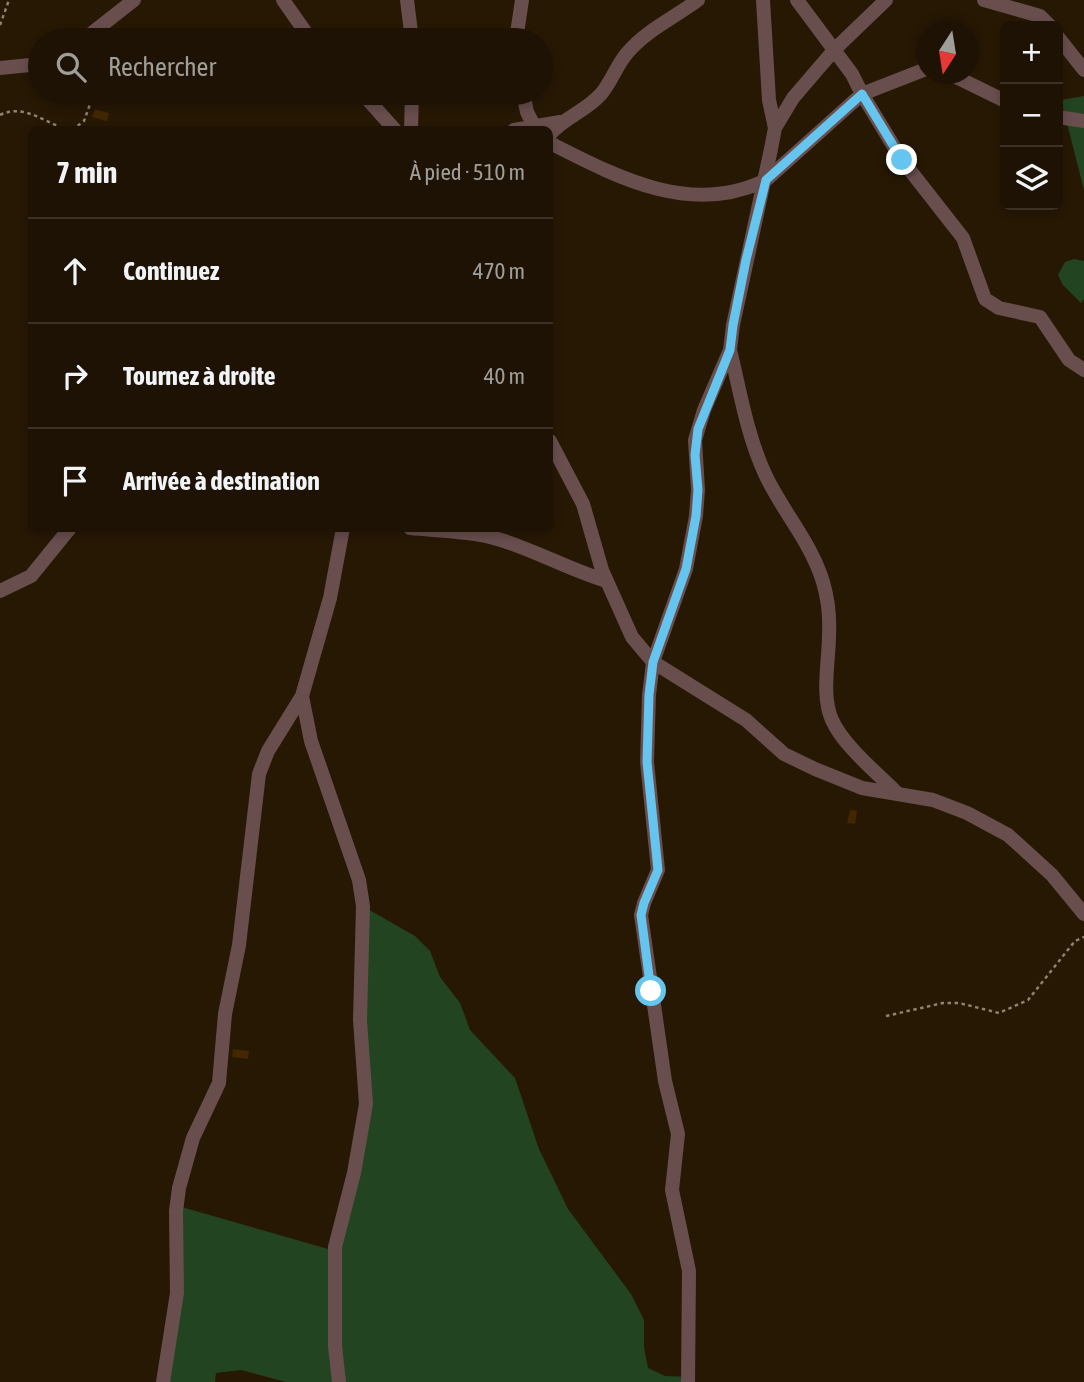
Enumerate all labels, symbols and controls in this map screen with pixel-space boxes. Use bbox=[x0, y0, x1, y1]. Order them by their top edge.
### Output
north arrow bbox=[916, 21, 979, 84]
map controls bbox=[1000, 21, 1063, 210]
button: + bbox=[1000, 21, 1063, 84]
search box bbox=[28, 28, 553, 105]
icon: search bbox=[52, 48, 90, 86]
text: Rechercher bbox=[108, 52, 216, 82]
button: − bbox=[1000, 84, 1063, 147]
route end bbox=[886, 144, 917, 175]
button: layers bbox=[1000, 147, 1063, 210]
text: 7 min bbox=[56, 155, 117, 189]
text: À pied · 510 m bbox=[410, 159, 525, 185]
icon: ahead bbox=[56, 252, 94, 290]
text: Continuez bbox=[123, 256, 219, 286]
text: 470 m bbox=[473, 258, 525, 284]
icon: right bbox=[56, 357, 94, 395]
text: Tournez à droite bbox=[123, 361, 276, 391]
text: 40 m bbox=[484, 363, 525, 389]
icon: arrive bbox=[56, 462, 94, 500]
text: Arrivée à destination bbox=[123, 466, 320, 496]
route start bbox=[635, 975, 666, 1006]

